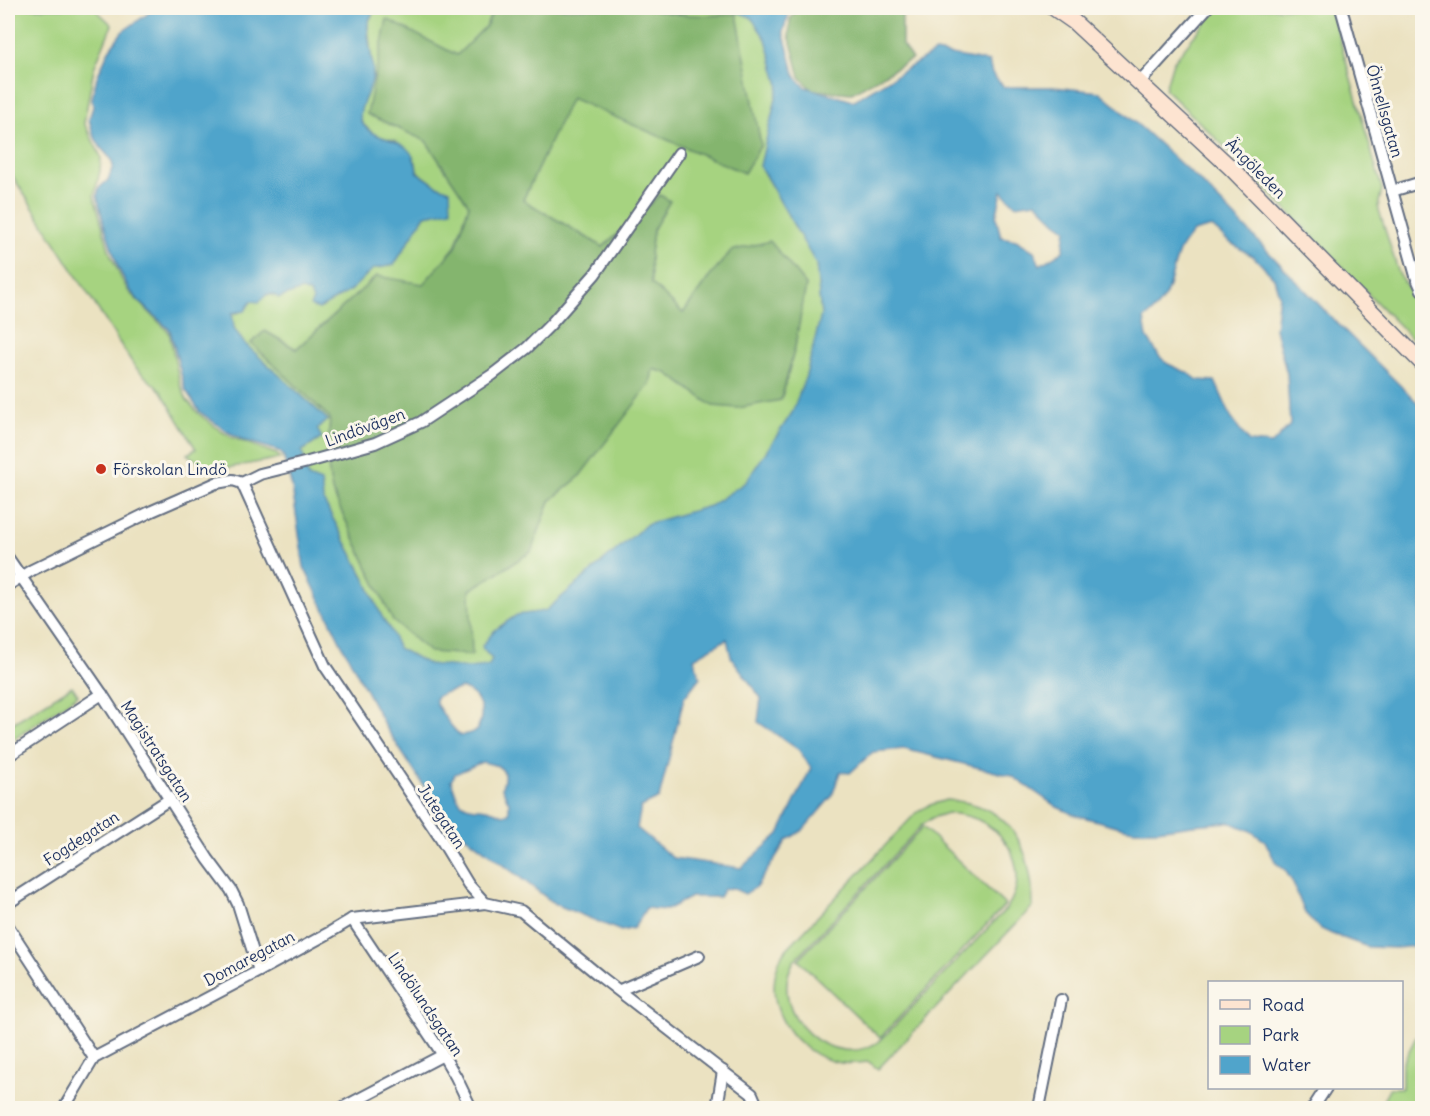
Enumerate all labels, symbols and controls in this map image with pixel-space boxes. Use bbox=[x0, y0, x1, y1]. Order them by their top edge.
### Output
street label: Öhnellsgatan bbox=[1362, 62, 1408, 160]
street label: Ängöleden bbox=[1222, 134, 1290, 202]
street label: Lindövägen bbox=[322, 403, 408, 451]
place label: Förskolan Lindö bbox=[113, 459, 227, 479]
marker: Förskolan Lindö bbox=[94, 462, 108, 476]
street label: Magistratsgatan bbox=[117, 696, 197, 806]
street label: Jutegatan bbox=[414, 780, 470, 852]
street label: Fogdegatan bbox=[39, 806, 123, 870]
street label: Domaregatan bbox=[200, 926, 298, 990]
street label: Lindölundsgatan bbox=[384, 948, 468, 1060]
legend bbox=[1208, 981, 1403, 1089]
text: Road bbox=[1262, 993, 1305, 1016]
text: Park bbox=[1262, 1023, 1299, 1046]
text: Water bbox=[1262, 1053, 1312, 1076]

